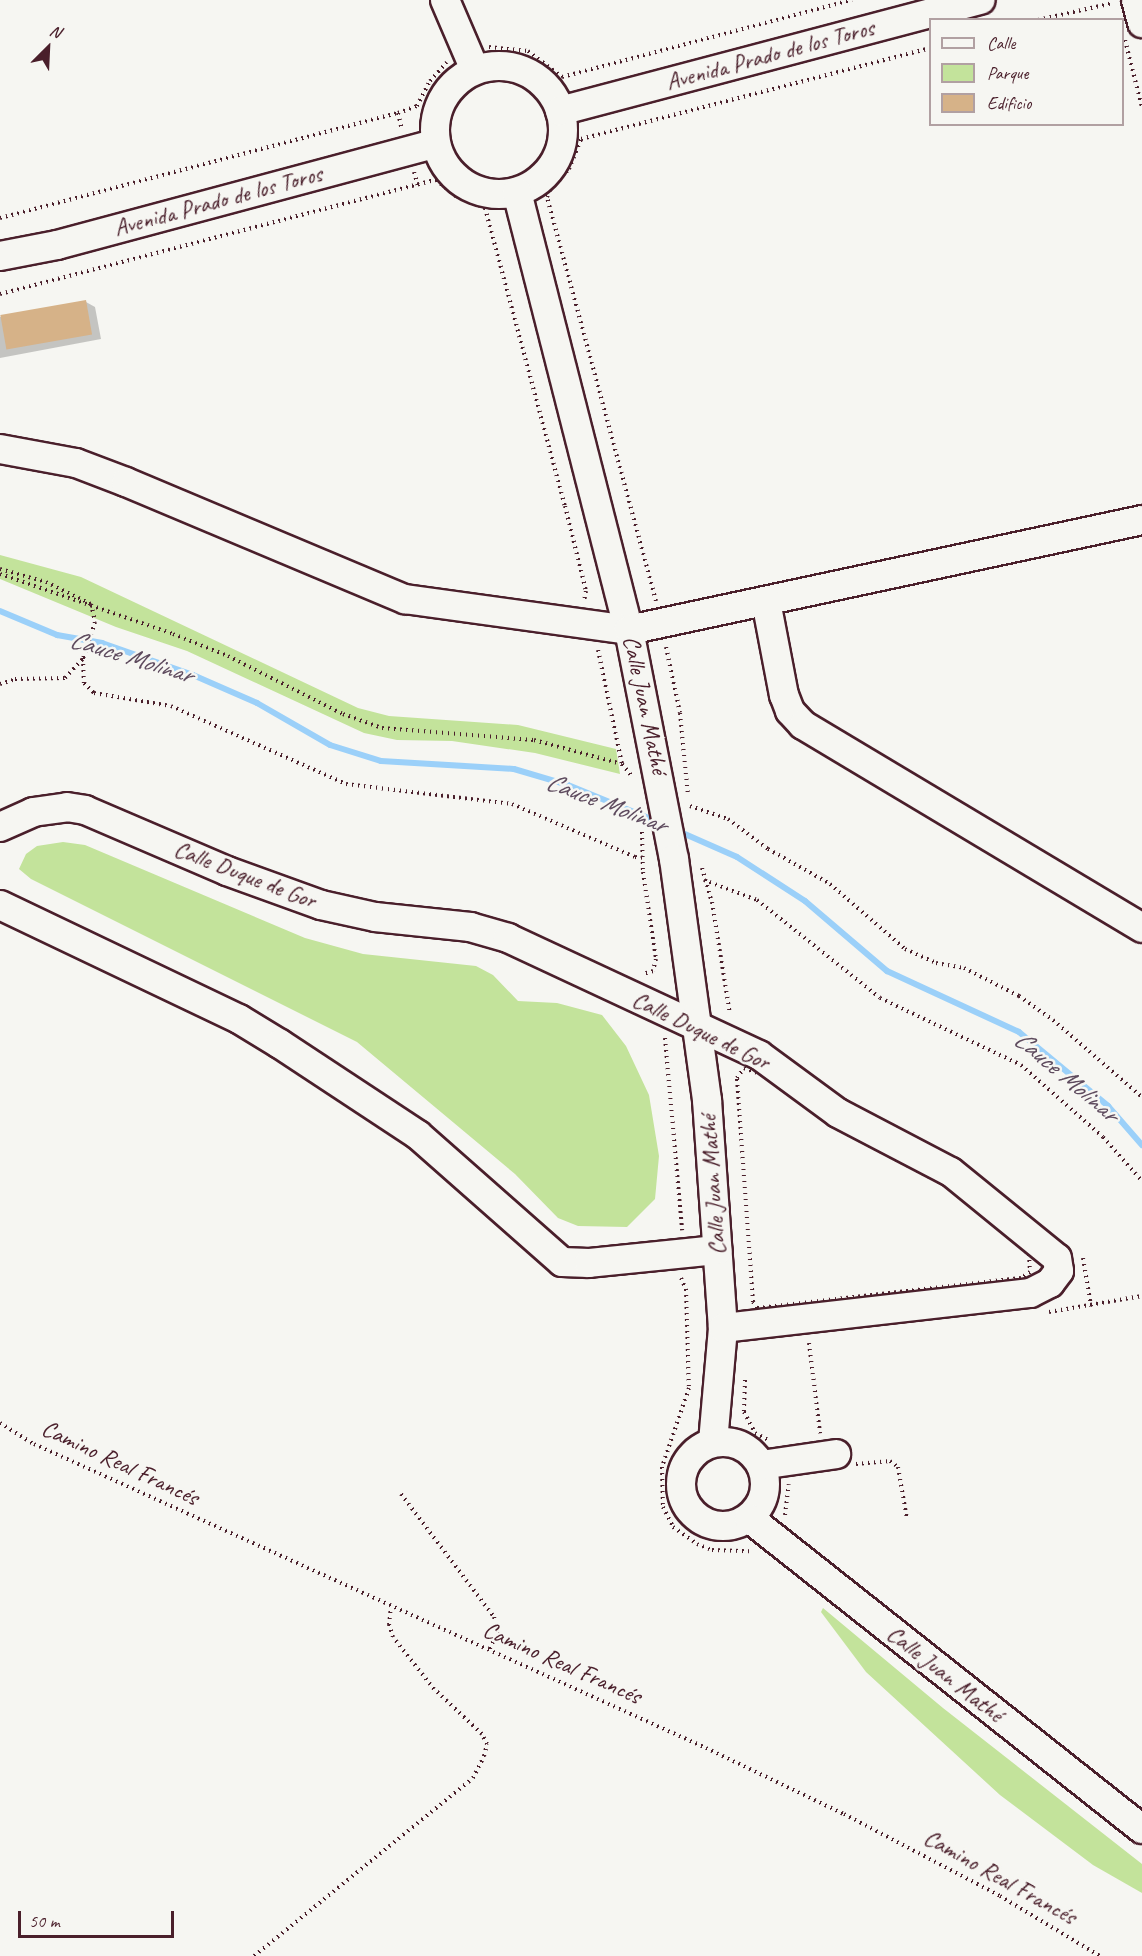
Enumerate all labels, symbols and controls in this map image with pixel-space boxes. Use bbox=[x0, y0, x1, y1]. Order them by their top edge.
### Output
street label: Avenida Prado de los Toros bbox=[663, 13, 877, 97]
north arrow bbox=[18, 18, 78, 78]
legend bbox=[929, 18, 1124, 126]
text: N bbox=[47, 20, 64, 43]
text: Calle bbox=[987, 32, 1015, 54]
text: Parque bbox=[987, 62, 1028, 84]
text: Edificio bbox=[987, 92, 1031, 114]
street label: Avenida Prado de los Toros bbox=[111, 159, 325, 243]
water label: Cauce Molinar bbox=[66, 624, 196, 690]
street label: Calle Juan Mathé bbox=[616, 634, 674, 776]
water label: Cauce Molinar bbox=[542, 766, 670, 840]
street label: Calle Duque de Gor bbox=[170, 835, 320, 915]
street label: Calle Duque de Gor bbox=[627, 985, 775, 1077]
water label: Cauce Molinar bbox=[1008, 1024, 1124, 1128]
street label: Calle Juan Mathé bbox=[694, 1114, 732, 1256]
street label: Camino Real Francés bbox=[37, 1414, 203, 1512]
street label: Camino Real Francés bbox=[478, 1615, 646, 1711]
street label: Calle Juan Mathé bbox=[881, 1620, 1009, 1728]
street label: Camino Real Francés bbox=[919, 1823, 1081, 1931]
scale bar bbox=[21, 1899, 177, 1937]
text: 50 m bbox=[29, 1910, 60, 1932]

